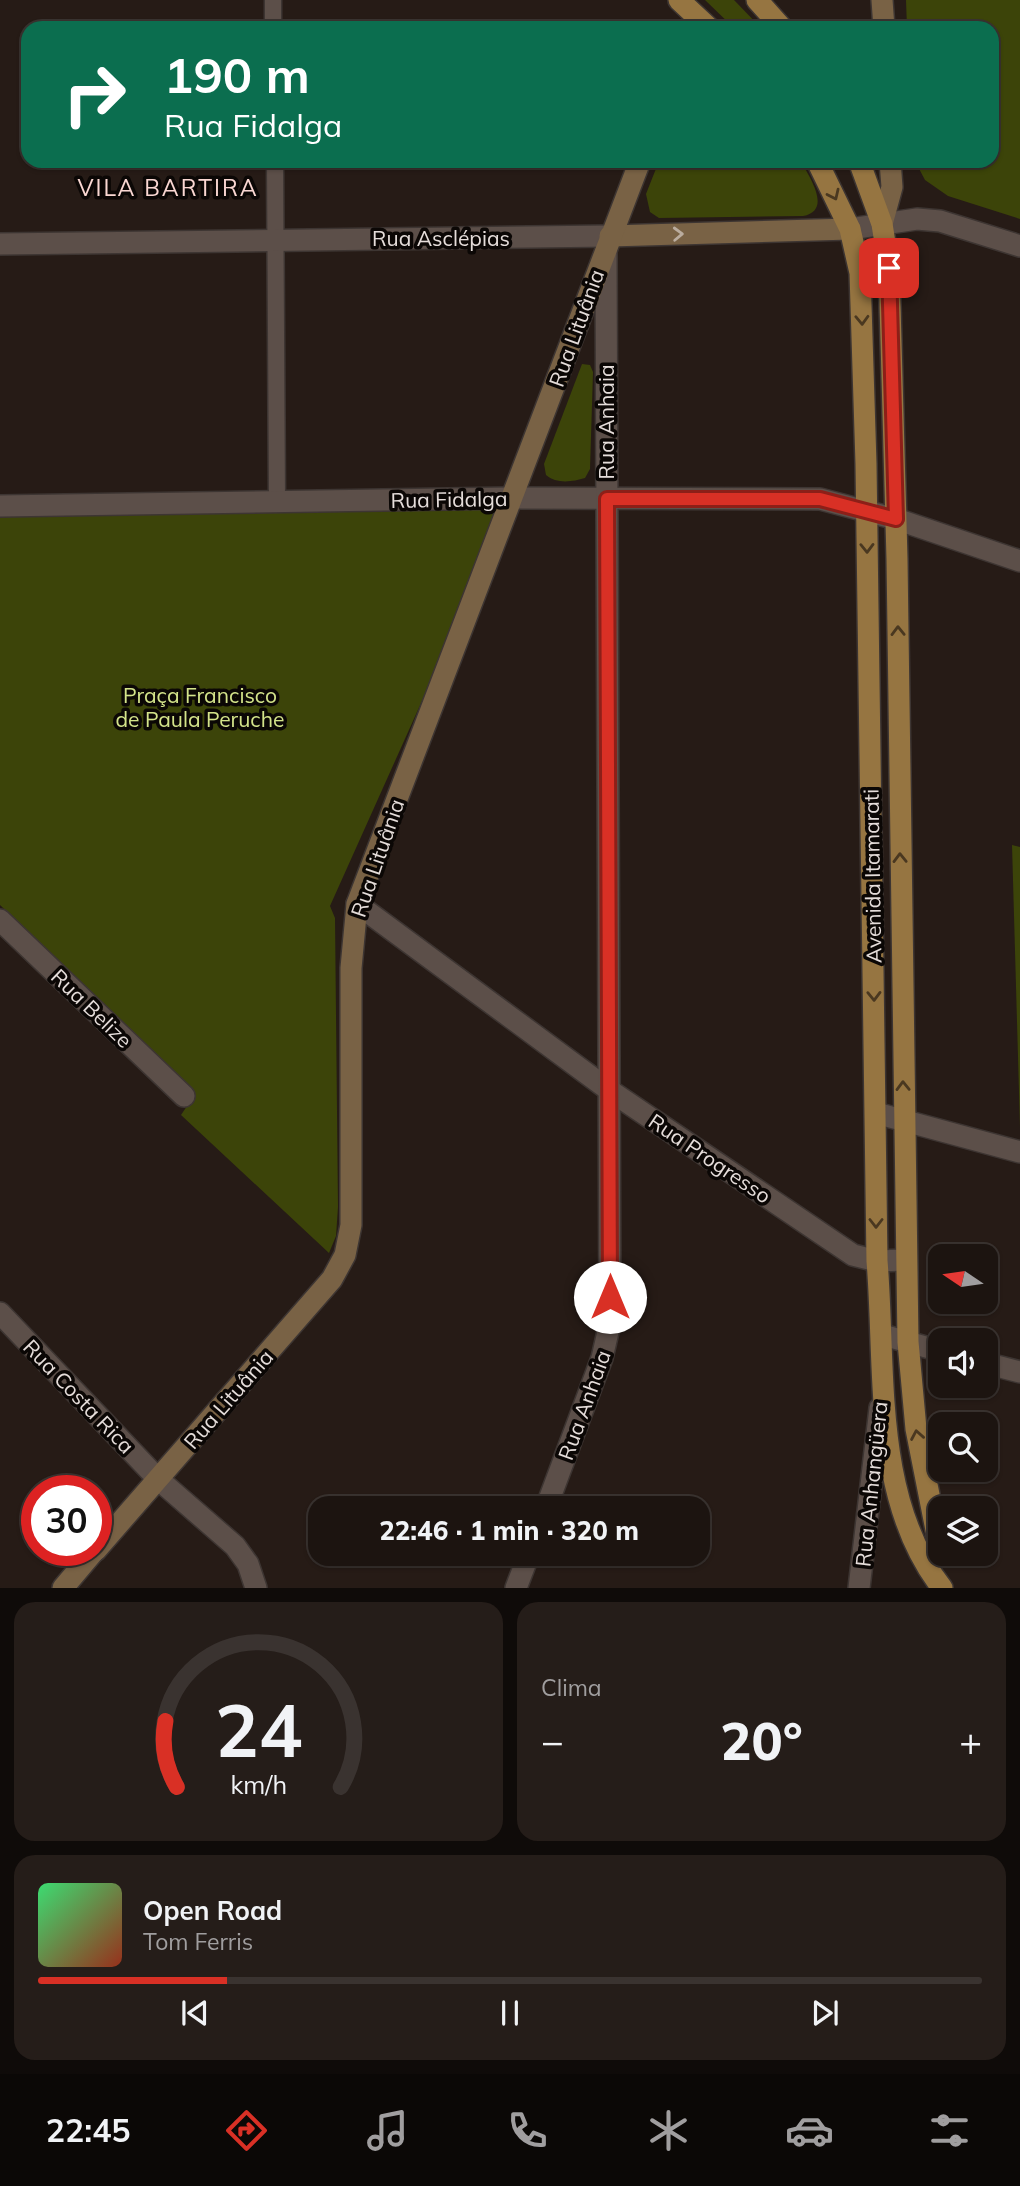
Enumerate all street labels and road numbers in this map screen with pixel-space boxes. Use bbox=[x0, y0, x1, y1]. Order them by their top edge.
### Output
street label: Rua Asclépias bbox=[372, 225, 510, 251]
street label: Rua Lituânia bbox=[543, 266, 609, 390]
street label: Rua Anhaia bbox=[593, 365, 619, 479]
street label: Rua Fidalga bbox=[390, 485, 508, 513]
street label: Avenida Itamarati bbox=[857, 789, 887, 963]
street label: Rua Lituânia bbox=[345, 796, 409, 920]
street label: Rua Belize bbox=[46, 963, 138, 1053]
street label: Rua Progresso bbox=[644, 1107, 776, 1209]
street label: Rua Costa Rica bbox=[18, 1334, 140, 1458]
street label: Rua Lituânia bbox=[178, 1344, 278, 1454]
street label: Rua Anhaia bbox=[552, 1347, 616, 1463]
street label: Rua Anhangüera bbox=[849, 1400, 893, 1568]

